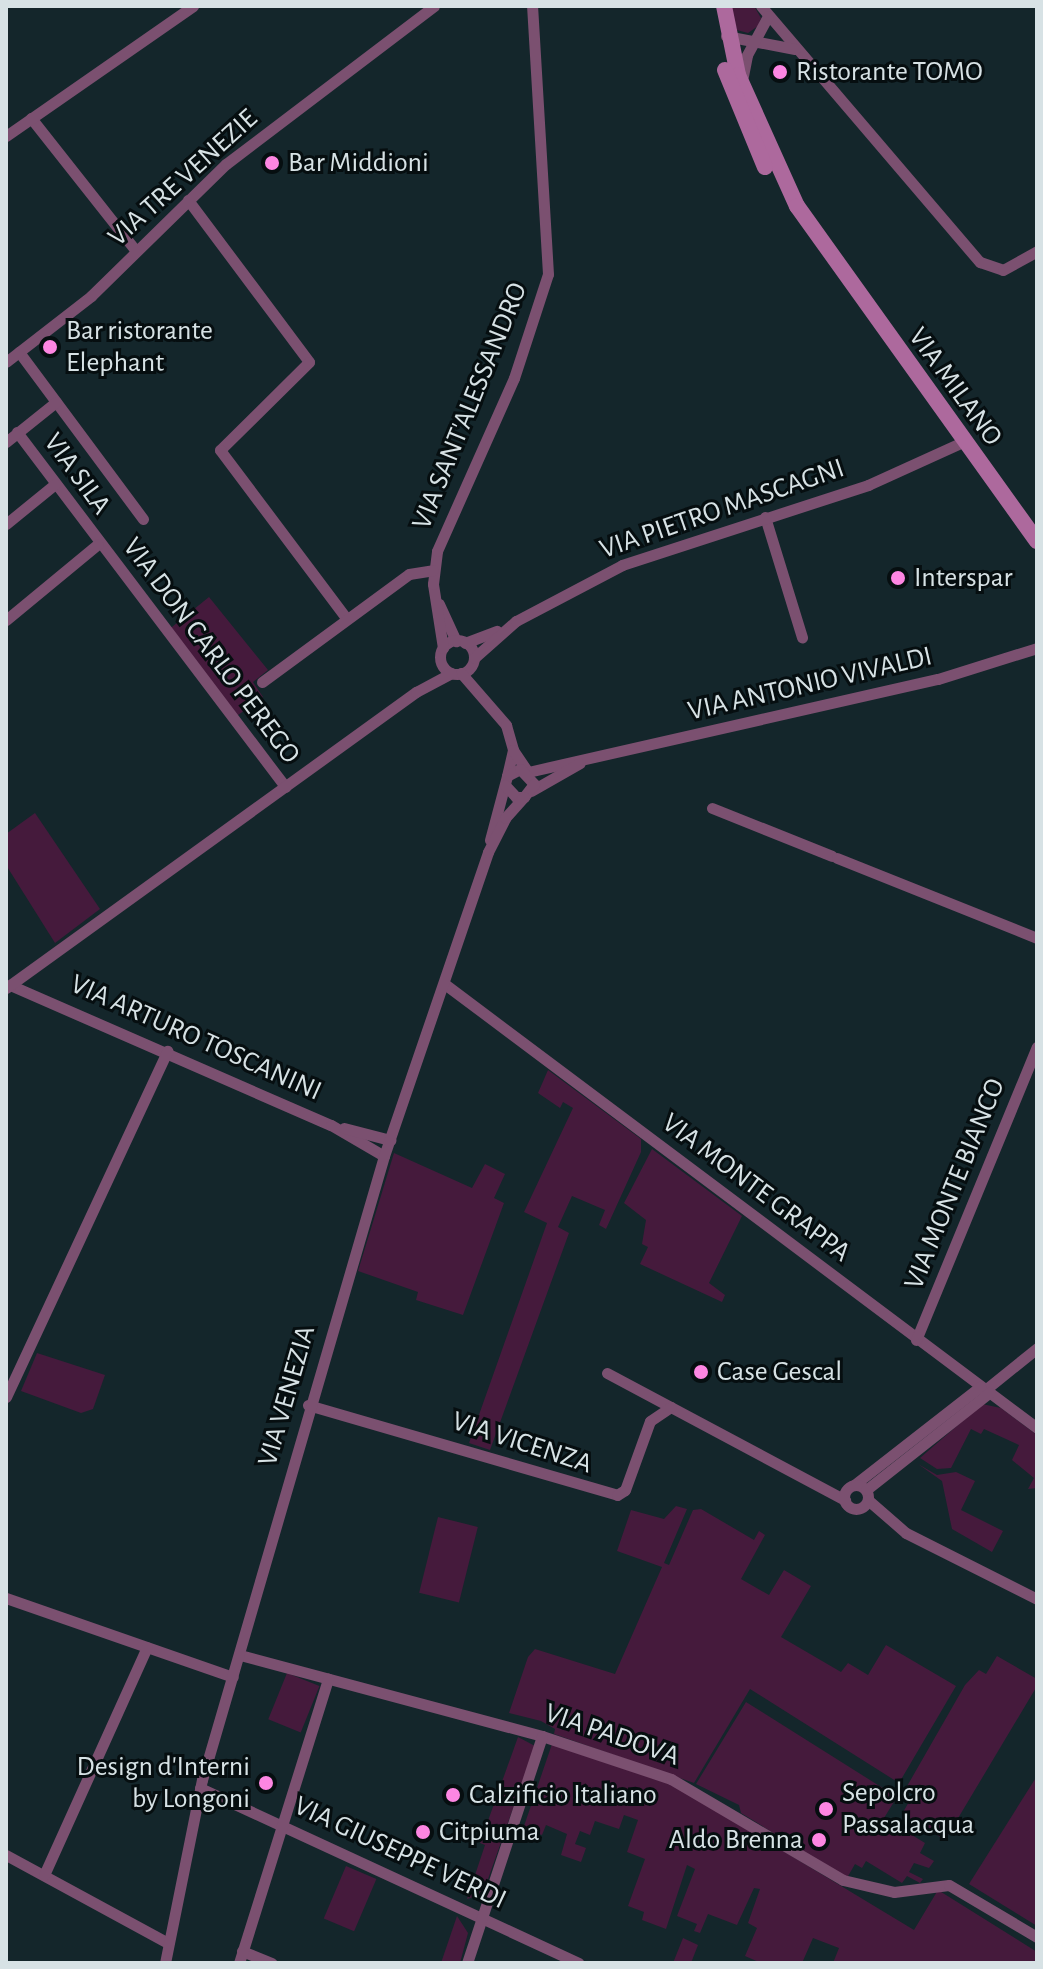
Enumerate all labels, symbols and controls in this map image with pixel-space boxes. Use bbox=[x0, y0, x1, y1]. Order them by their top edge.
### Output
place label: Ristorante TOMO bbox=[796, 55, 983, 89]
marker: Ristorante TOMO bbox=[771, 63, 789, 81]
street label: VIA TRE VENEZIE bbox=[101, 102, 265, 254]
place label: Bar Middioni bbox=[288, 146, 429, 180]
marker: Bar Middioni bbox=[263, 154, 281, 172]
street label: VIA SANT'ALESSANDRO bbox=[405, 278, 535, 534]
place label: Bar ristorante Elephant bbox=[66, 314, 213, 380]
street label: VIA MILANO bbox=[901, 321, 1009, 453]
marker: Bar ristorante Elephant bbox=[41, 338, 59, 356]
street label: VIA SILA bbox=[36, 427, 118, 521]
street label: VIA PIETRO MASCAGNI bbox=[595, 451, 849, 567]
street label: VIA DON CARLO PEREGO bbox=[115, 531, 307, 771]
place label: Interspar bbox=[914, 561, 1012, 595]
marker: Interspar bbox=[889, 569, 907, 587]
street label: VIA ANTONIO VIVALDI bbox=[685, 640, 935, 728]
street label: VIA ARTURO TOSCANINI bbox=[65, 967, 327, 1109]
street label: VIA MONTE BIANCO bbox=[897, 1074, 1013, 1294]
street label: VIA MONTE GRAPPA bbox=[655, 1106, 857, 1270]
street label: VIA VENEZIA bbox=[251, 1322, 323, 1470]
place label: Case Gescal bbox=[717, 1355, 842, 1389]
marker: Case Gescal bbox=[692, 1363, 710, 1381]
street label: VIA VICENZA bbox=[448, 1405, 596, 1481]
street label: VIA PADOVA bbox=[540, 1696, 684, 1774]
place label: Design d'Interni by Longoni bbox=[77, 1750, 250, 1816]
marker: Design d'Interni by Longoni bbox=[257, 1774, 275, 1792]
place label: Sepolcro Passalacqua bbox=[842, 1776, 975, 1842]
place label: Calzificio Italiano bbox=[469, 1778, 657, 1812]
marker: Calzificio Italiano bbox=[444, 1786, 462, 1804]
street label: VIA GIUSEPPE VERDI bbox=[289, 1789, 511, 1917]
marker: Sepolcro Passalacqua bbox=[817, 1800, 835, 1818]
place label: Citpiuma bbox=[439, 1815, 540, 1849]
marker: Citpiuma bbox=[414, 1823, 432, 1841]
place label: Aldo Brenna bbox=[669, 1823, 803, 1857]
marker: Aldo Brenna bbox=[810, 1831, 828, 1849]

